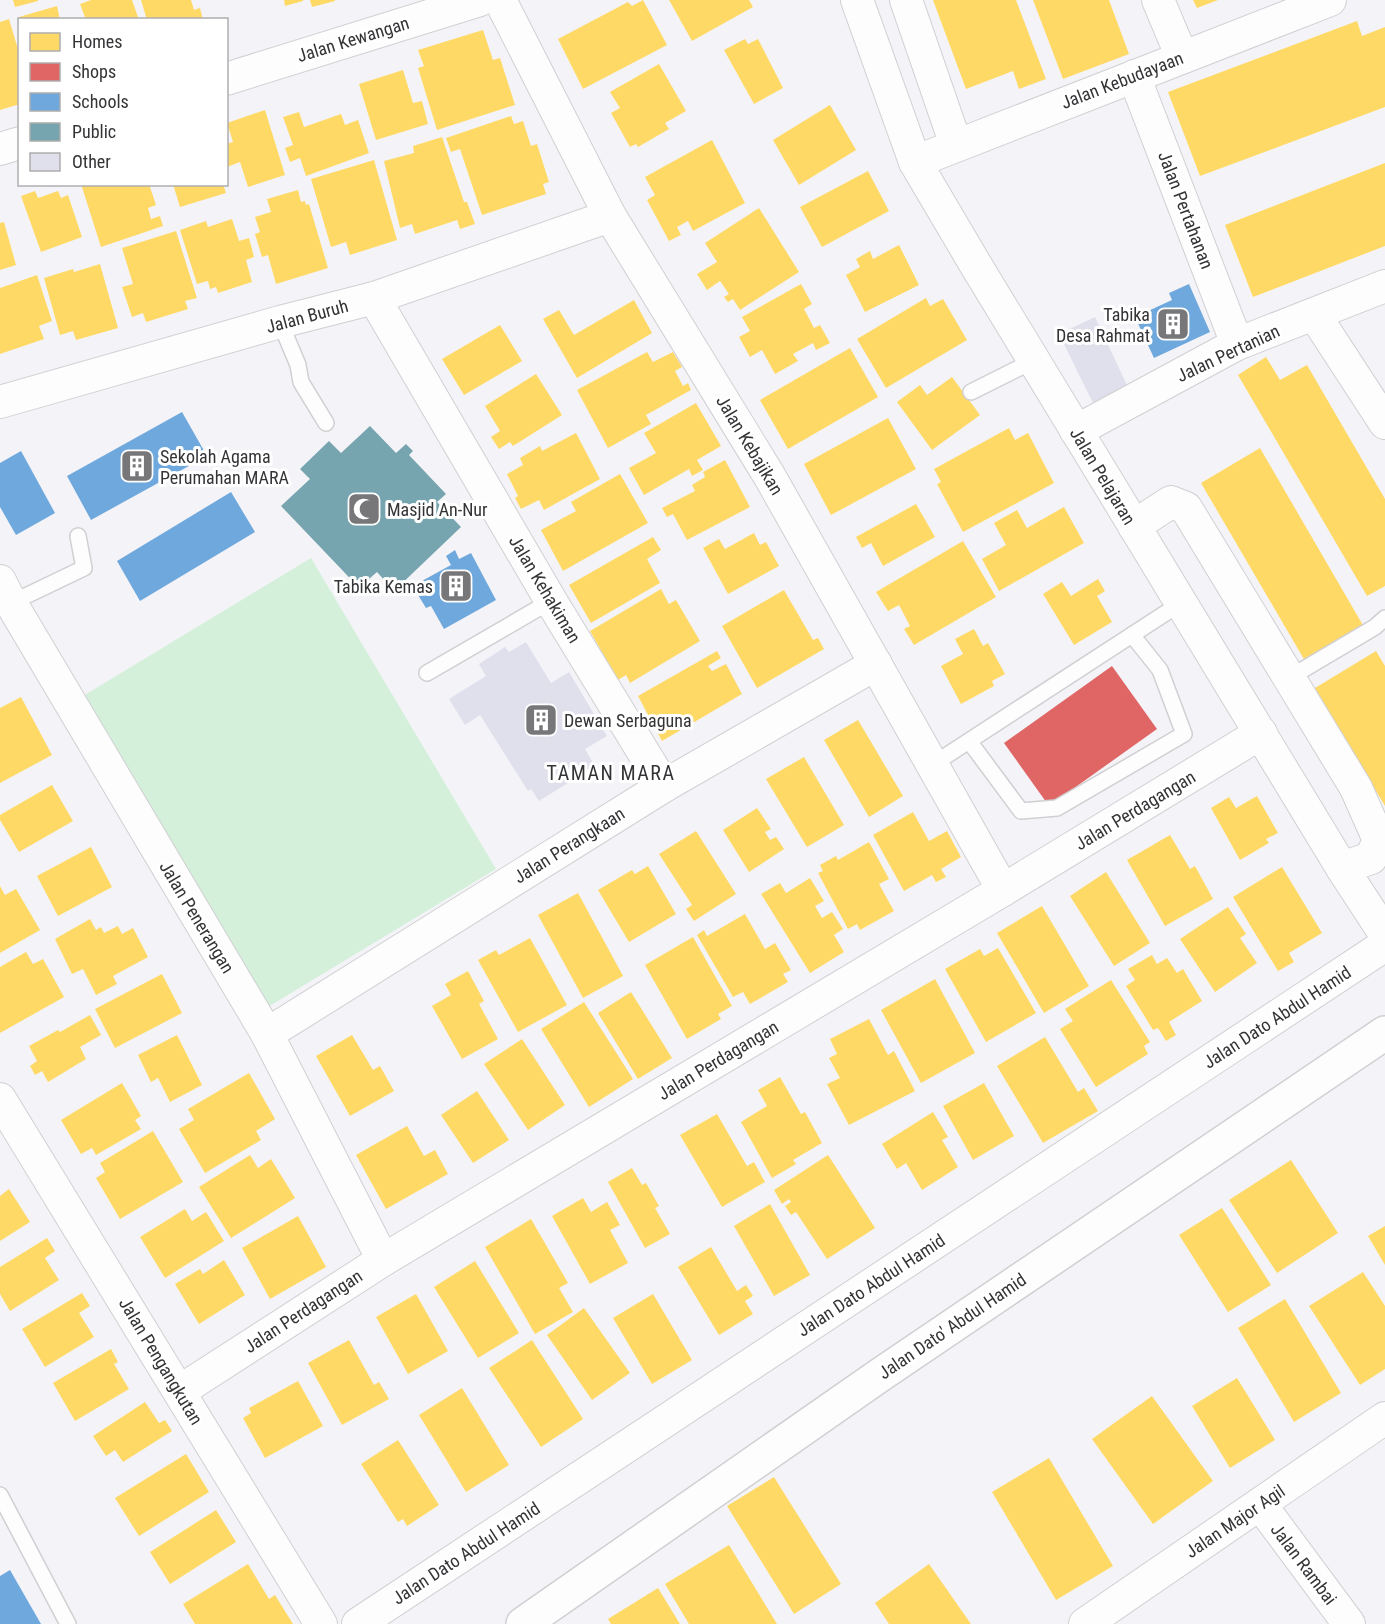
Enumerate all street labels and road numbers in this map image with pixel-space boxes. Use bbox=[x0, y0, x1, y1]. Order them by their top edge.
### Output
street label: Jalan Kewangan bbox=[294, 12, 412, 66]
street label: Jalan Kebudayaan bbox=[1058, 47, 1186, 113]
street label: Jalan Pertahanan bbox=[1154, 148, 1218, 272]
street label: Jalan Buruh bbox=[264, 295, 350, 337]
street label: Jalan Pertanian bbox=[1173, 320, 1283, 386]
street label: Jalan Kebajikan bbox=[712, 392, 788, 498]
street label: Jalan Pelajaran bbox=[1066, 424, 1140, 528]
street label: Jalan Kehakiman bbox=[505, 532, 585, 646]
street label: Jalan Perdagangan bbox=[1071, 766, 1199, 854]
street label: Jalan Perangkaan bbox=[510, 803, 628, 887]
street label: Jalan Penerangan bbox=[155, 857, 239, 977]
street label: Jalan Dato Abdul Hamid bbox=[1199, 961, 1355, 1073]
street label: Jalan Perdagangan bbox=[654, 1016, 782, 1104]
street label: Jalan Dato Abdul Hamid bbox=[793, 1229, 949, 1341]
street label: Jalan Perdagangan bbox=[240, 1265, 366, 1357]
street label: Jalan Dato' Abdul Hamid bbox=[874, 1269, 1030, 1383]
street label: Jalan Pengangkutan bbox=[115, 1294, 207, 1428]
street label: Jalan Major Agil bbox=[1181, 1480, 1289, 1562]
street label: Jalan Dato Abdul Hamid bbox=[388, 1497, 544, 1609]
street label: Jalan Rambai bbox=[1267, 1519, 1341, 1609]

